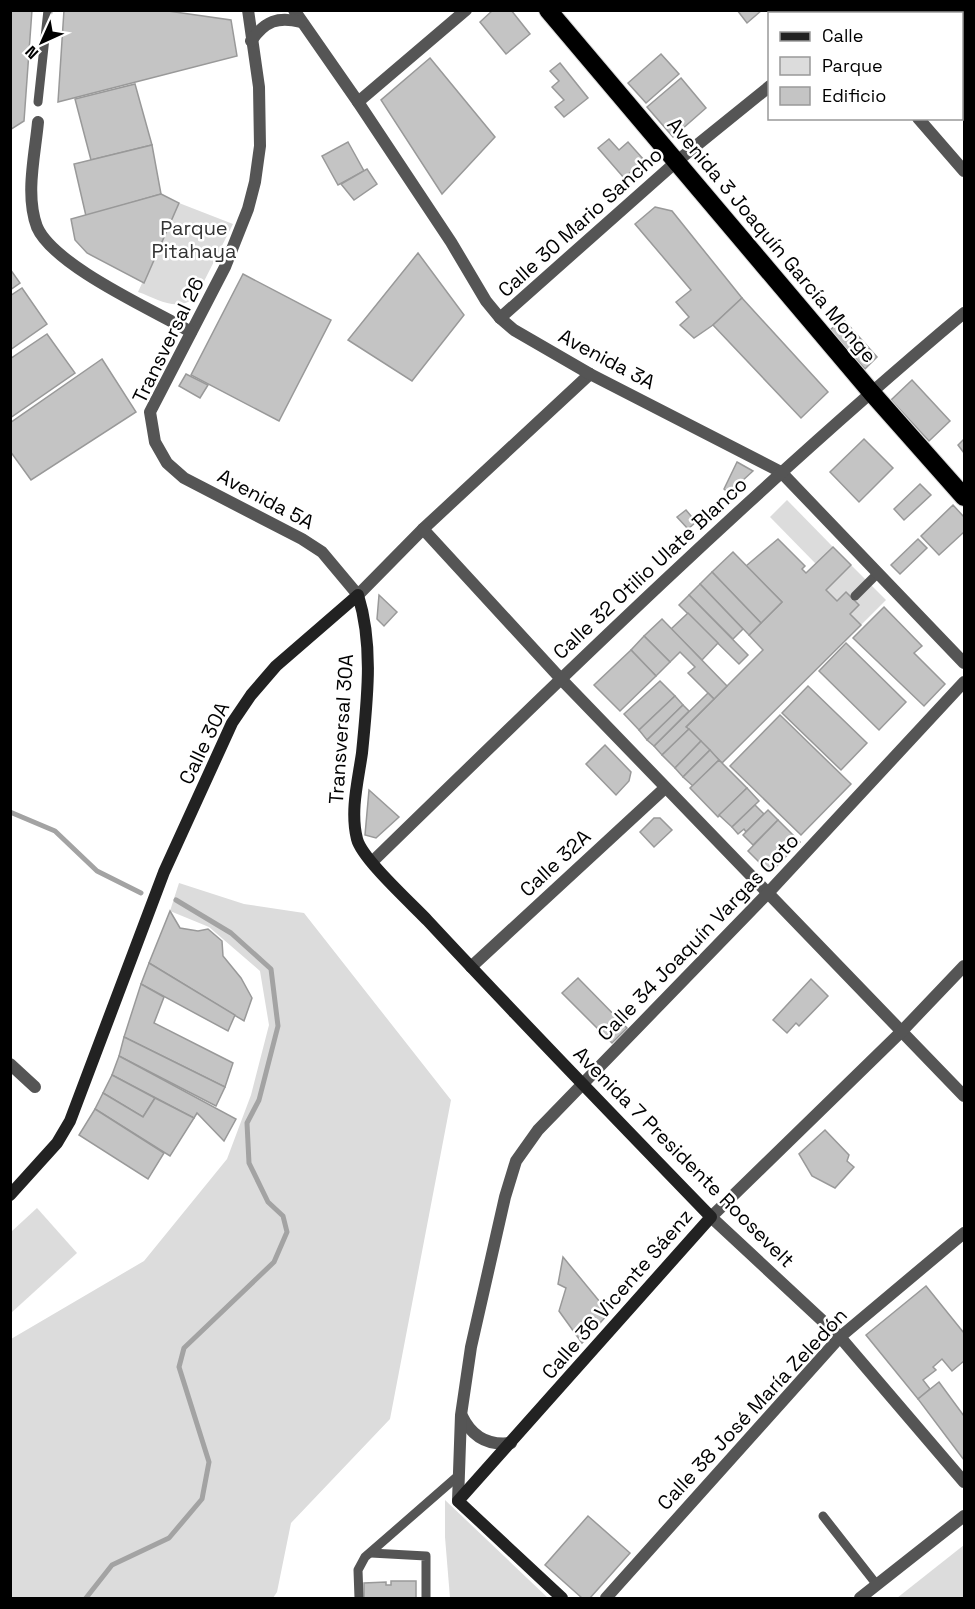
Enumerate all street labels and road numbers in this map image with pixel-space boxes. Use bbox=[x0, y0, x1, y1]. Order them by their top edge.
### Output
street label: Avenida 3 Joaquín García Monge bbox=[662, 112, 882, 368]
street label: Calle 30 Mario Sancho bbox=[492, 141, 668, 303]
street label: Transversal 26 bbox=[126, 273, 210, 407]
street label: Avenida 3A bbox=[554, 323, 660, 396]
street label: Avenida 5A bbox=[213, 463, 319, 535]
street label: Calle 32 Otilio Ulate Blanco bbox=[547, 471, 753, 665]
street label: Transversal 30A bbox=[323, 653, 359, 805]
street label: Calle 30A bbox=[173, 697, 235, 789]
street label: Calle 32A bbox=[514, 823, 596, 902]
street label: Calle 34 Joaquín Vargas Coto bbox=[592, 828, 804, 1046]
street label: Avenida 7 Presidente Roosevelt bbox=[568, 1041, 800, 1273]
street label: Calle 36 Vicente Sáenz bbox=[536, 1204, 698, 1384]
street label: Calle 38 José María Zeledón bbox=[651, 1302, 853, 1516]

